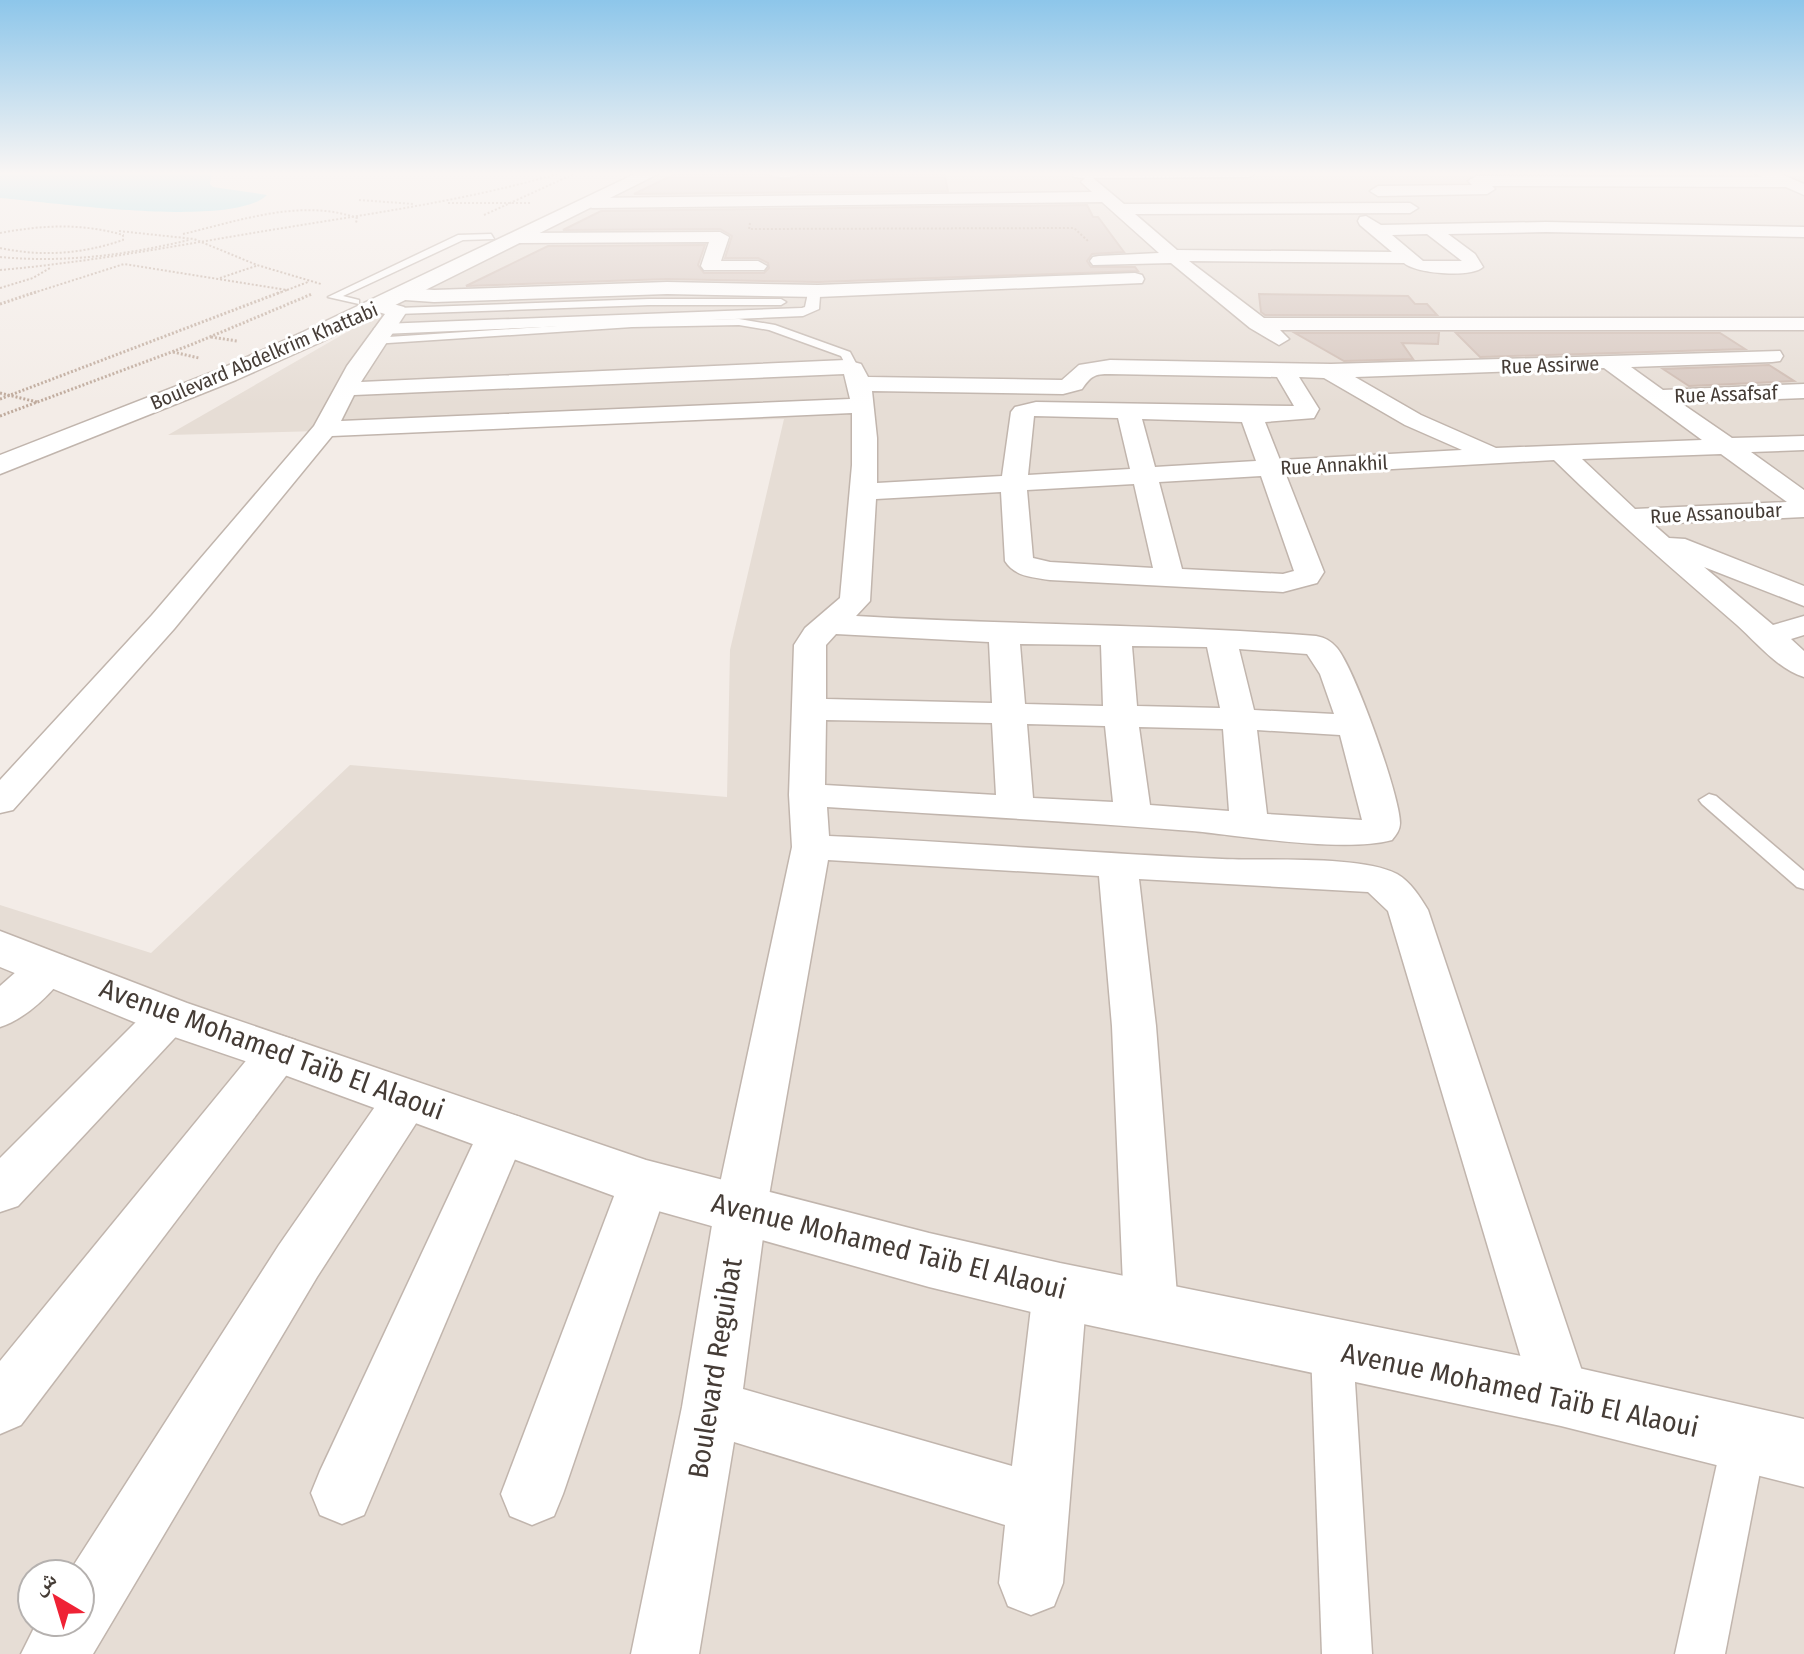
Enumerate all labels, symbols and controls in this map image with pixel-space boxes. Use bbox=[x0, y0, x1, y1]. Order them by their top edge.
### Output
street label: Boulevard Abdelkrim Khattabi bbox=[147, 297, 381, 415]
street label: Rue Assirwe bbox=[1500, 351, 1600, 379]
street label: Rue Assafsaf bbox=[1674, 380, 1780, 408]
street label: Rue Annakhil bbox=[1280, 450, 1388, 480]
street label: Rue Assanoubar bbox=[1650, 498, 1782, 528]
street label: Avenue Mohamed Taïb El Alaoui bbox=[95, 971, 449, 1127]
street label: Avenue Mohamed Taïb El Alaoui bbox=[708, 1186, 1070, 1306]
street label: Boulevard Reguibat bbox=[681, 1255, 749, 1481]
street label: Avenue Mohamed Taïb El Alaoui bbox=[1339, 1336, 1701, 1444]
north arrow bbox=[16, 1558, 96, 1638]
text: ش bbox=[26, 1565, 62, 1600]

